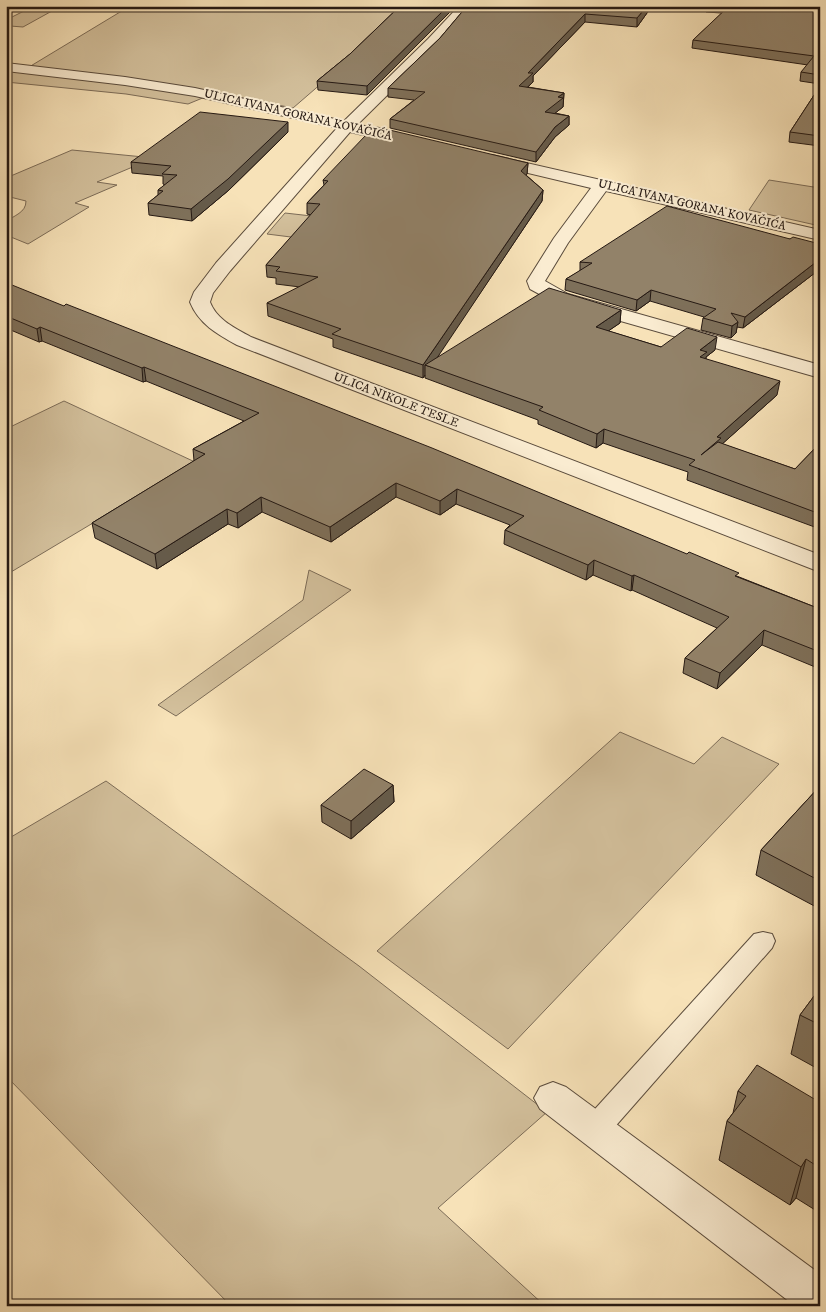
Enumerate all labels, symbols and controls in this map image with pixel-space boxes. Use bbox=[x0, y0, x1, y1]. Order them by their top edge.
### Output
street label: ULICA IVANA GORANA KOVAČIĆA bbox=[203, 86, 394, 144]
street label: ULICA IVANA GORANA KOVAČIĆA bbox=[597, 176, 788, 234]
street label: ULICA NIKOLE TESLE bbox=[331, 369, 461, 431]

